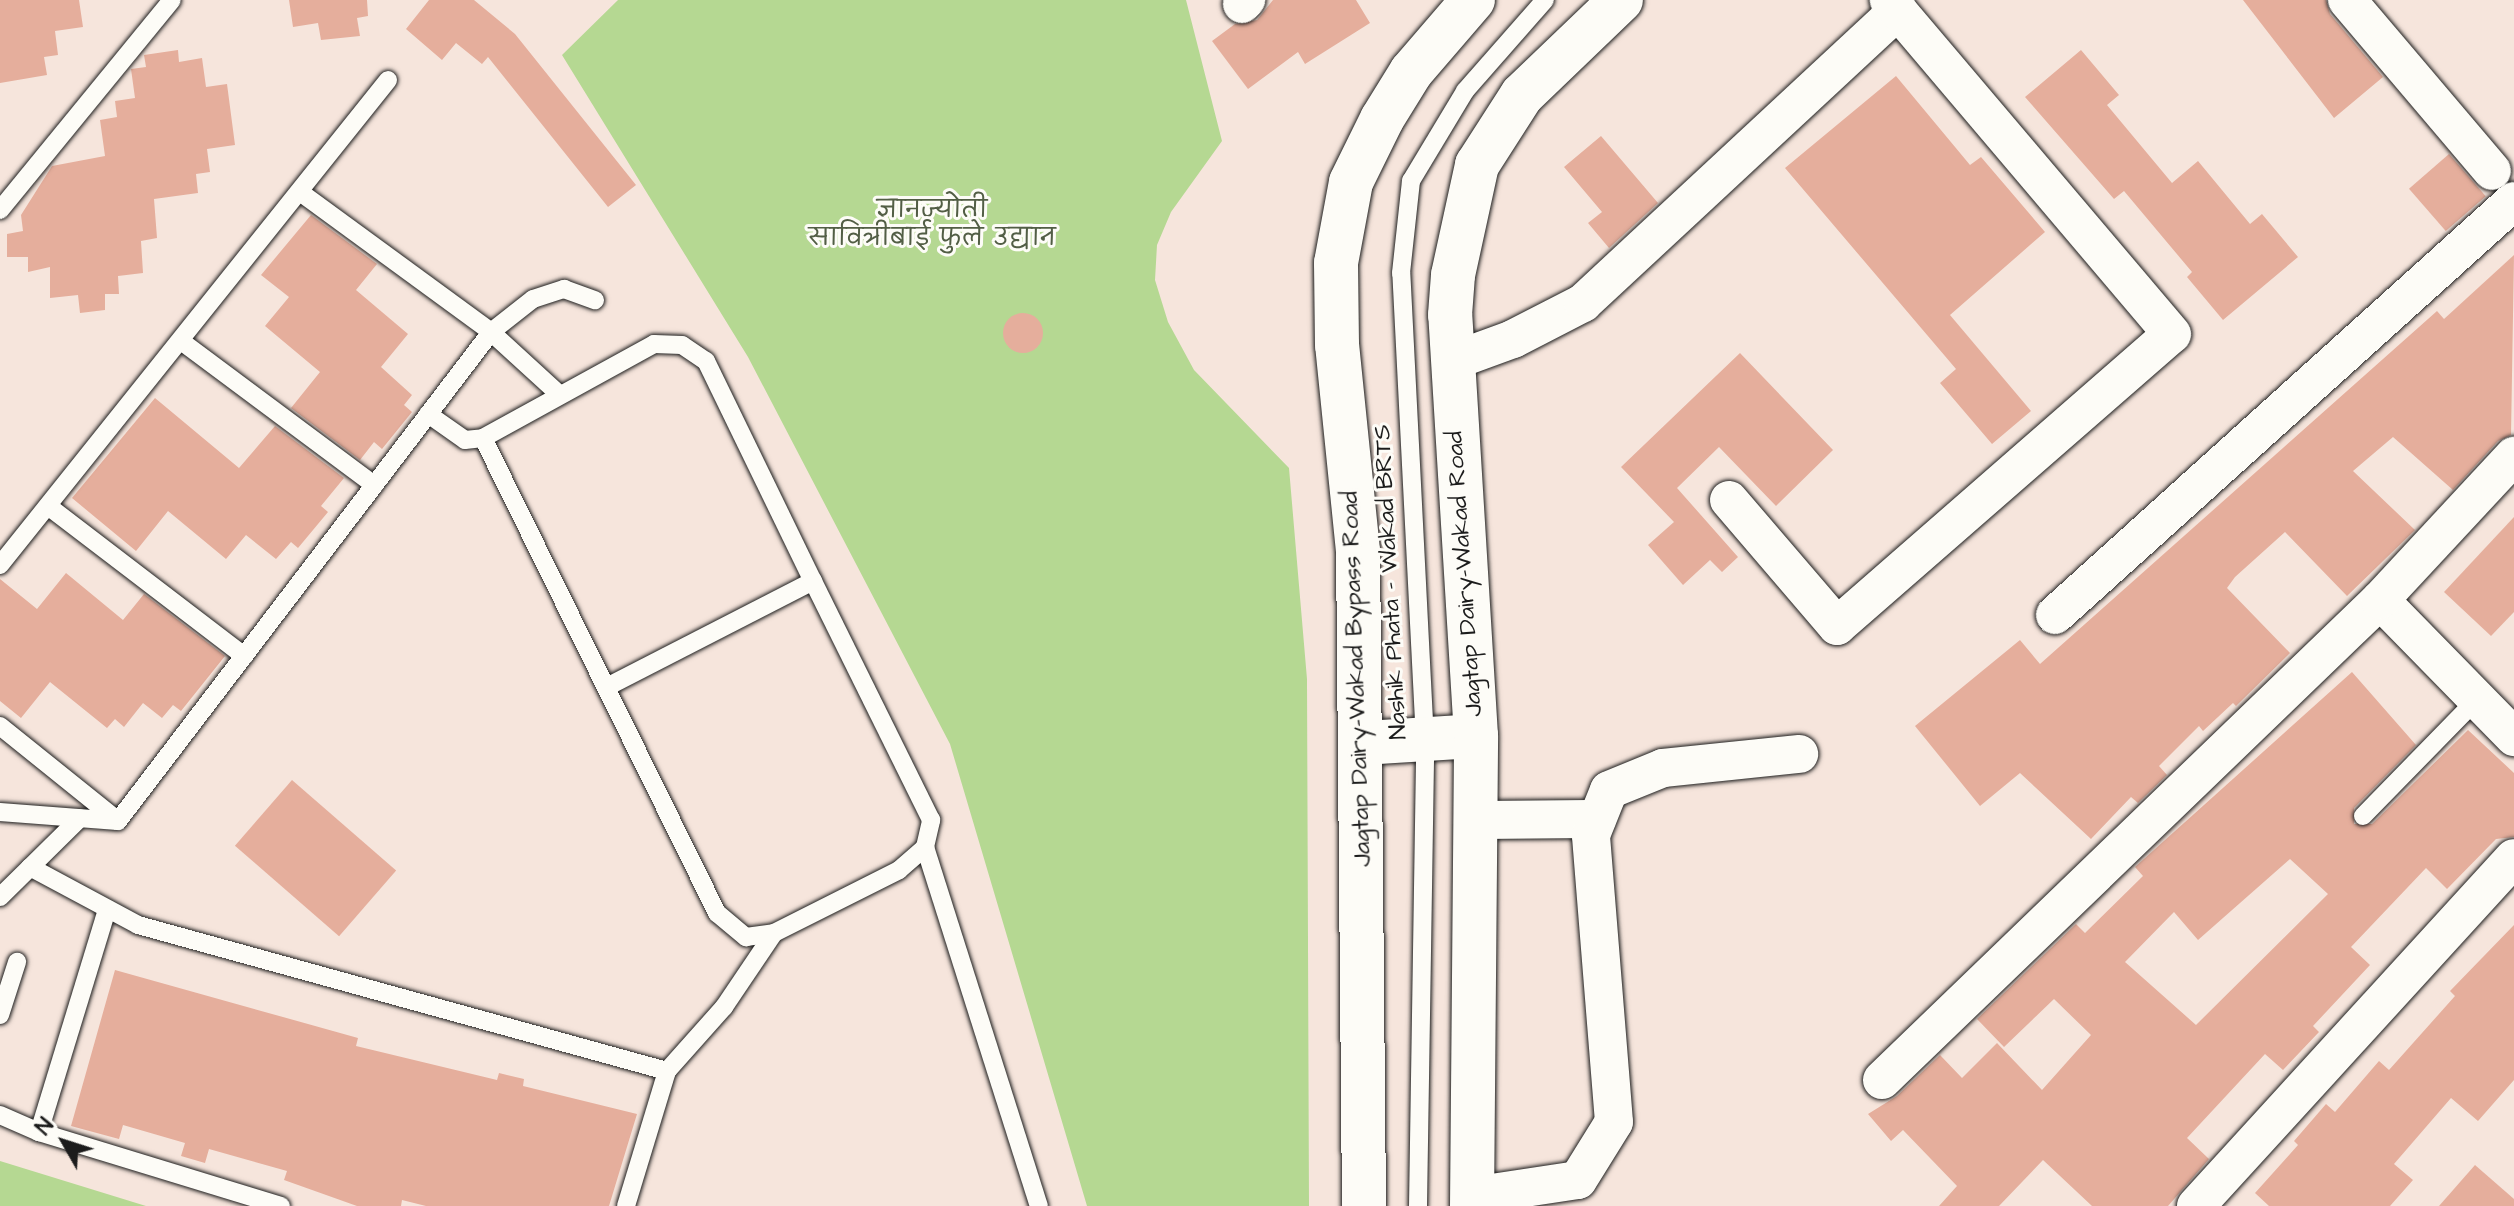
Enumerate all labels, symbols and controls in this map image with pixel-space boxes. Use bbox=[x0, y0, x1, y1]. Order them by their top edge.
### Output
park label: ज्ञानज्योती सावित्रीबाई फुले उद्यान bbox=[808, 197, 1056, 253]
street label: Nashik Phata - Wakad BRTS bbox=[1368, 424, 1414, 740]
street label: Jagtap Dairy-Wakad Road bbox=[1441, 430, 1489, 718]
street label: Jagtap Dairy-Wakad Bypass Road bbox=[1336, 491, 1378, 867]
north arrow bbox=[24, 1102, 104, 1182]
text: N bbox=[29, 1111, 61, 1142]

